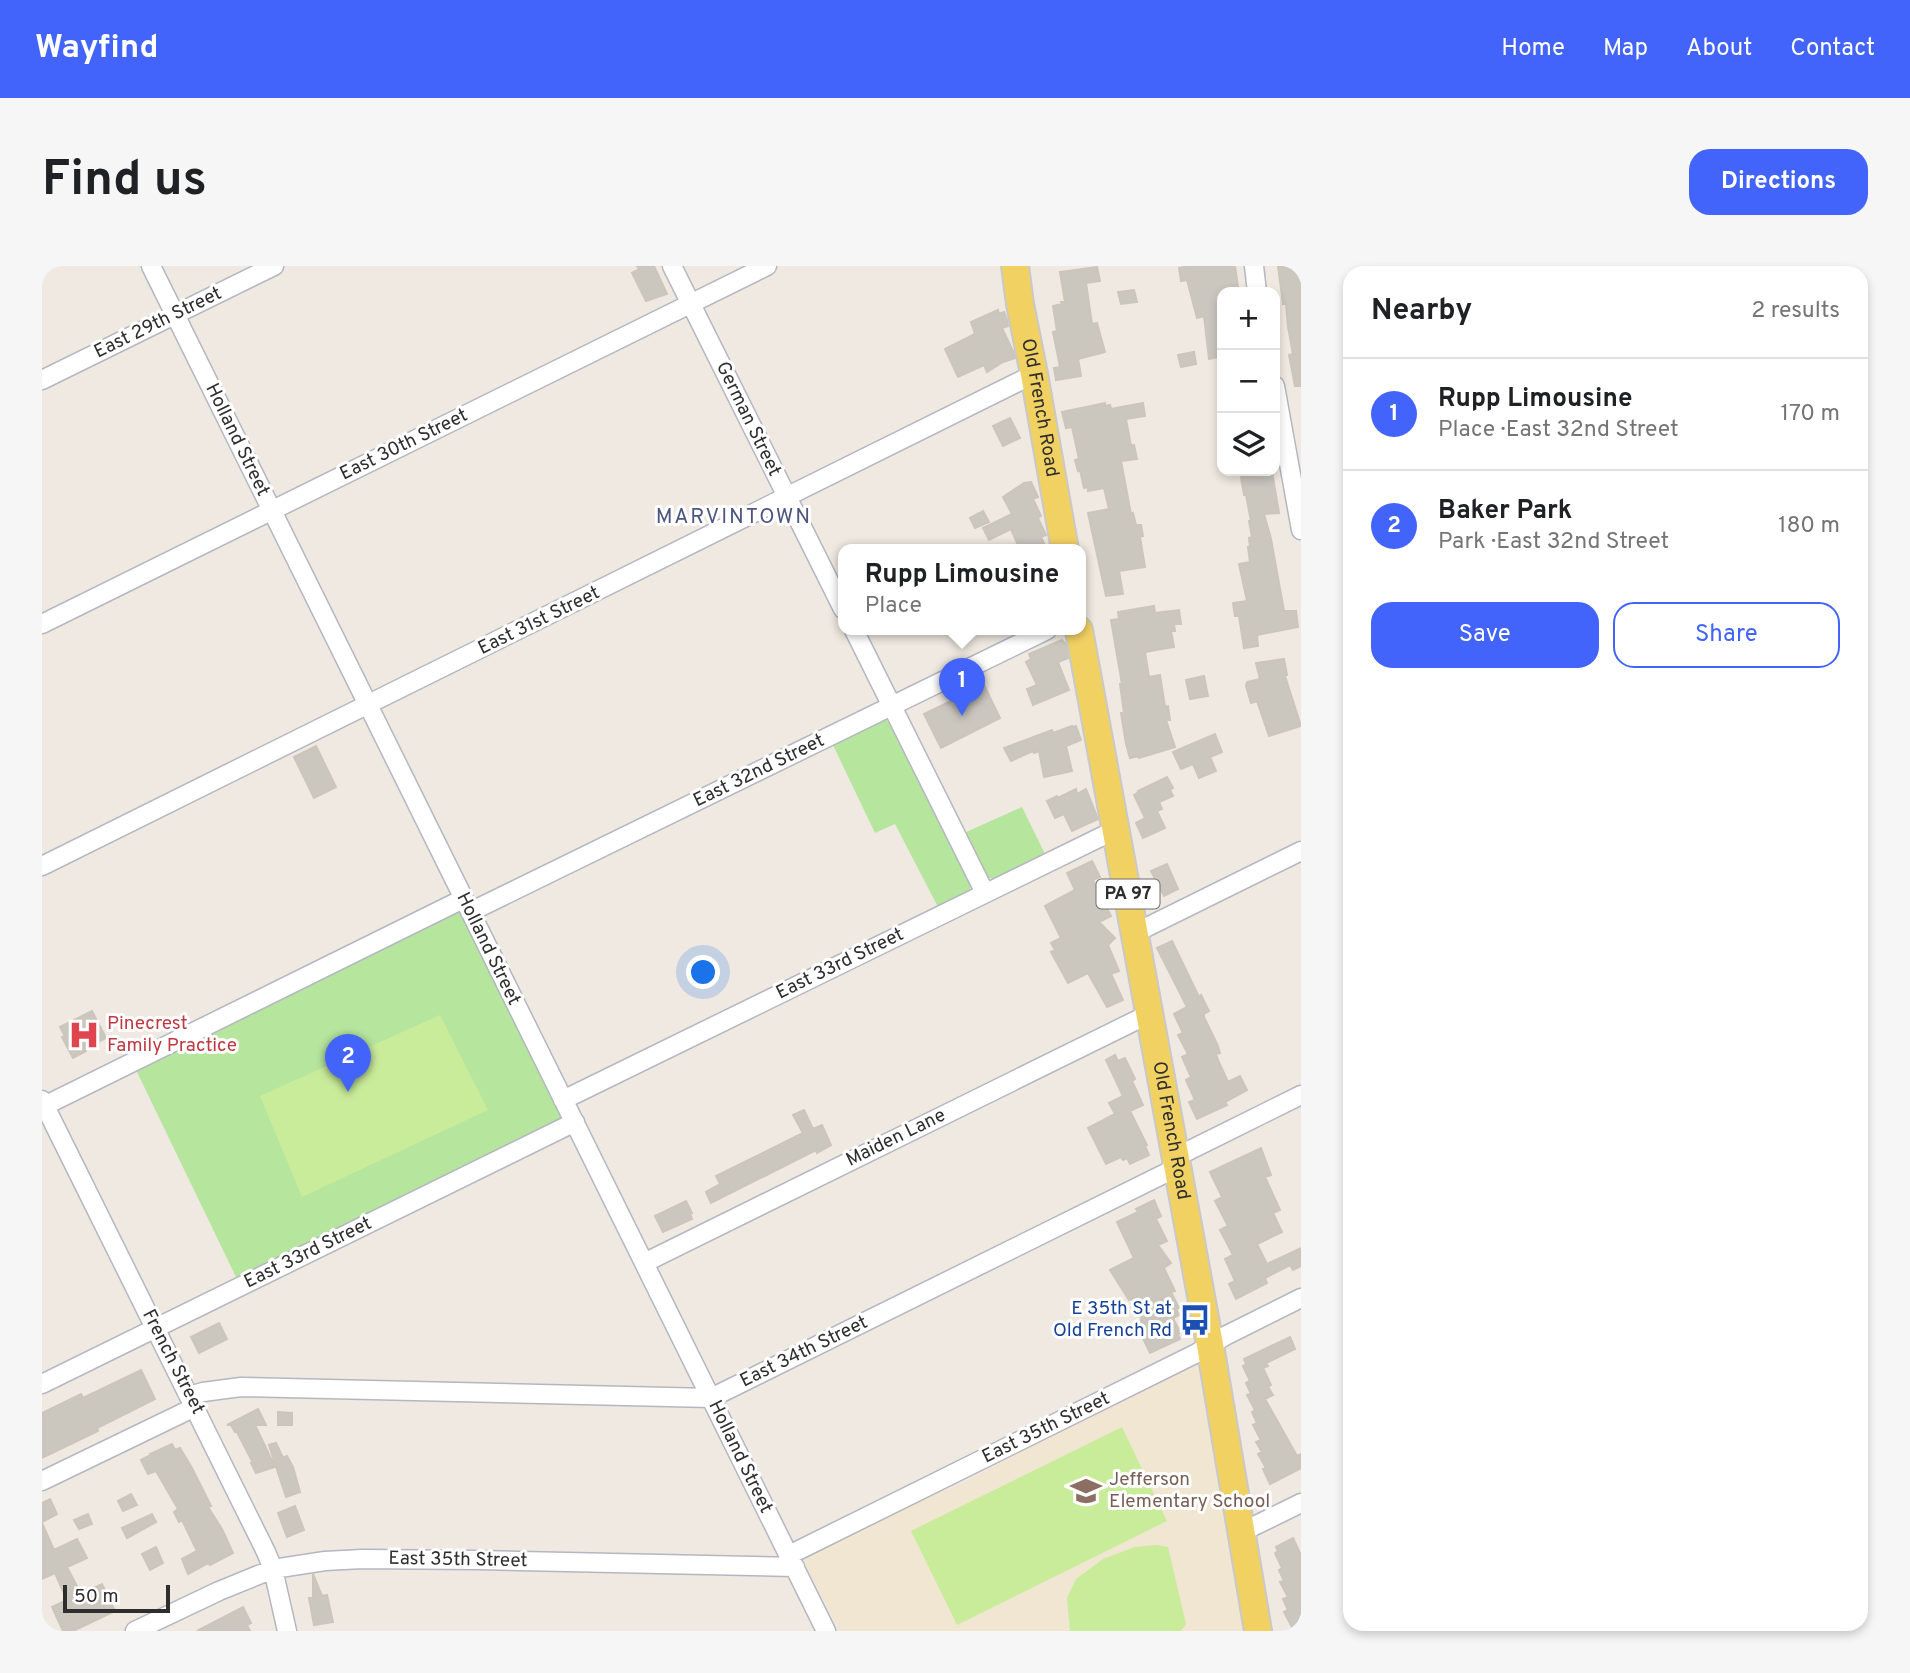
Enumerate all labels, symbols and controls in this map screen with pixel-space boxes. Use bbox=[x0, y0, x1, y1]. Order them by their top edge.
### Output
text: Wayfind bbox=[35, 28, 158, 70]
text: Home bbox=[1501, 34, 1565, 64]
text: Map bbox=[1603, 34, 1648, 64]
text: About bbox=[1686, 34, 1752, 64]
text: Contact bbox=[1790, 34, 1875, 64]
button: Directions bbox=[1689, 149, 1868, 215]
text: Find us bbox=[42, 151, 207, 213]
street label: East 29th Street bbox=[90, 282, 226, 364]
map controls bbox=[1217, 287, 1280, 476]
button: + bbox=[1217, 287, 1280, 350]
text: Nearby bbox=[1371, 293, 1472, 330]
text: 2 results bbox=[1751, 297, 1840, 326]
street label: Old French Road bbox=[1015, 336, 1064, 479]
button: − bbox=[1217, 350, 1280, 413]
street label: German Street bbox=[710, 358, 786, 480]
street label: Holland Street bbox=[199, 380, 275, 500]
text: Rupp Limousine bbox=[1438, 383, 1632, 416]
text: 1 bbox=[1389, 400, 1399, 429]
text: 170 m bbox=[1781, 400, 1840, 429]
street label: East 30th Street bbox=[336, 404, 472, 486]
button: layers bbox=[1217, 413, 1280, 476]
text: Place · East 32nd Street bbox=[1438, 416, 1679, 445]
text: Baker Park bbox=[1438, 495, 1572, 528]
district label: MARVINTOWN bbox=[656, 504, 812, 531]
text: 2 bbox=[1387, 512, 1401, 541]
text: 180 m bbox=[1778, 512, 1840, 541]
text: Park · East 32nd Street bbox=[1438, 528, 1669, 557]
popup bbox=[838, 544, 1086, 635]
text: Rupp Limousine bbox=[865, 559, 1059, 592]
street label: East 31st Street bbox=[474, 581, 604, 661]
text: Place bbox=[865, 592, 922, 621]
button: Save bbox=[1371, 602, 1599, 668]
button: Share bbox=[1613, 602, 1840, 668]
pin: 1 bbox=[939, 658, 985, 716]
street label: East 32nd Street bbox=[690, 729, 828, 813]
road number: PA 97 bbox=[1096, 880, 1160, 908]
street label: Holland Street bbox=[450, 889, 526, 1009]
street label: East 33rd Street bbox=[772, 923, 908, 1005]
your location bbox=[686, 955, 720, 989]
place label: Pinecrest Family Practice bbox=[107, 1012, 237, 1058]
hospital icon: Pinecrest Family Practice bbox=[67, 1018, 101, 1052]
pin: 2 bbox=[325, 1034, 371, 1092]
street label: Old French Road bbox=[1146, 1059, 1195, 1202]
street label: Maiden Lane bbox=[842, 1104, 950, 1172]
street label: East 33rd Street bbox=[240, 1212, 376, 1294]
place label: E 35th St at Old French Rd bbox=[1053, 1297, 1172, 1343]
bus stop icon: E 35th St at Old French Rd bbox=[1178, 1303, 1212, 1337]
street label: French Street bbox=[136, 1306, 210, 1418]
street label: East 34th Street bbox=[736, 1311, 872, 1393]
street label: East 35th Street bbox=[978, 1387, 1114, 1469]
street label: Holland Street bbox=[702, 1397, 778, 1517]
place label: Jefferson Elementary School bbox=[1109, 1468, 1270, 1514]
school or university icon: Jefferson Elementary School bbox=[1069, 1474, 1103, 1508]
street label: East 35th Street bbox=[388, 1547, 528, 1573]
scale bar bbox=[63, 1582, 170, 1614]
text: 50 m bbox=[74, 1585, 119, 1609]

